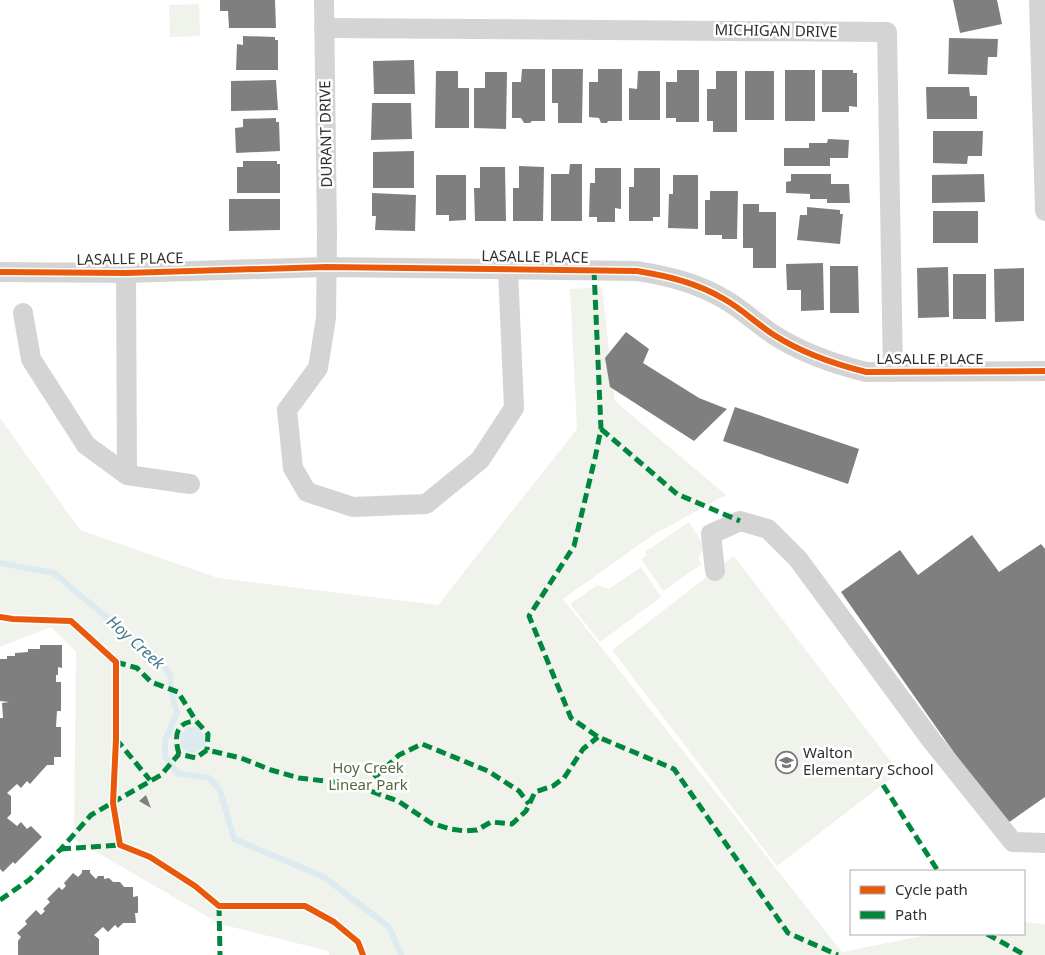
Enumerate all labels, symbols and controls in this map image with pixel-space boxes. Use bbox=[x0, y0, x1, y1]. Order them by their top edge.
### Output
street label: MICHIGAN DRIVE bbox=[714, 19, 838, 41]
street label: DURANT DRIVE bbox=[314, 80, 336, 188]
street label: LASALLE PLACE bbox=[481, 245, 589, 267]
street label: LASALLE PLACE bbox=[76, 247, 184, 269]
street label: LASALLE PLACE bbox=[876, 348, 984, 368]
water label: Hoy Creek bbox=[102, 610, 170, 674]
place label: Walton Elementary School bbox=[803, 742, 934, 779]
school or university icon: Walton Elementary School bbox=[775, 750, 799, 774]
park label: Hoy Creek Linear Park bbox=[328, 757, 408, 794]
legend bbox=[850, 870, 1025, 935]
text: Cycle path bbox=[895, 879, 968, 899]
text: Path bbox=[895, 904, 927, 924]

